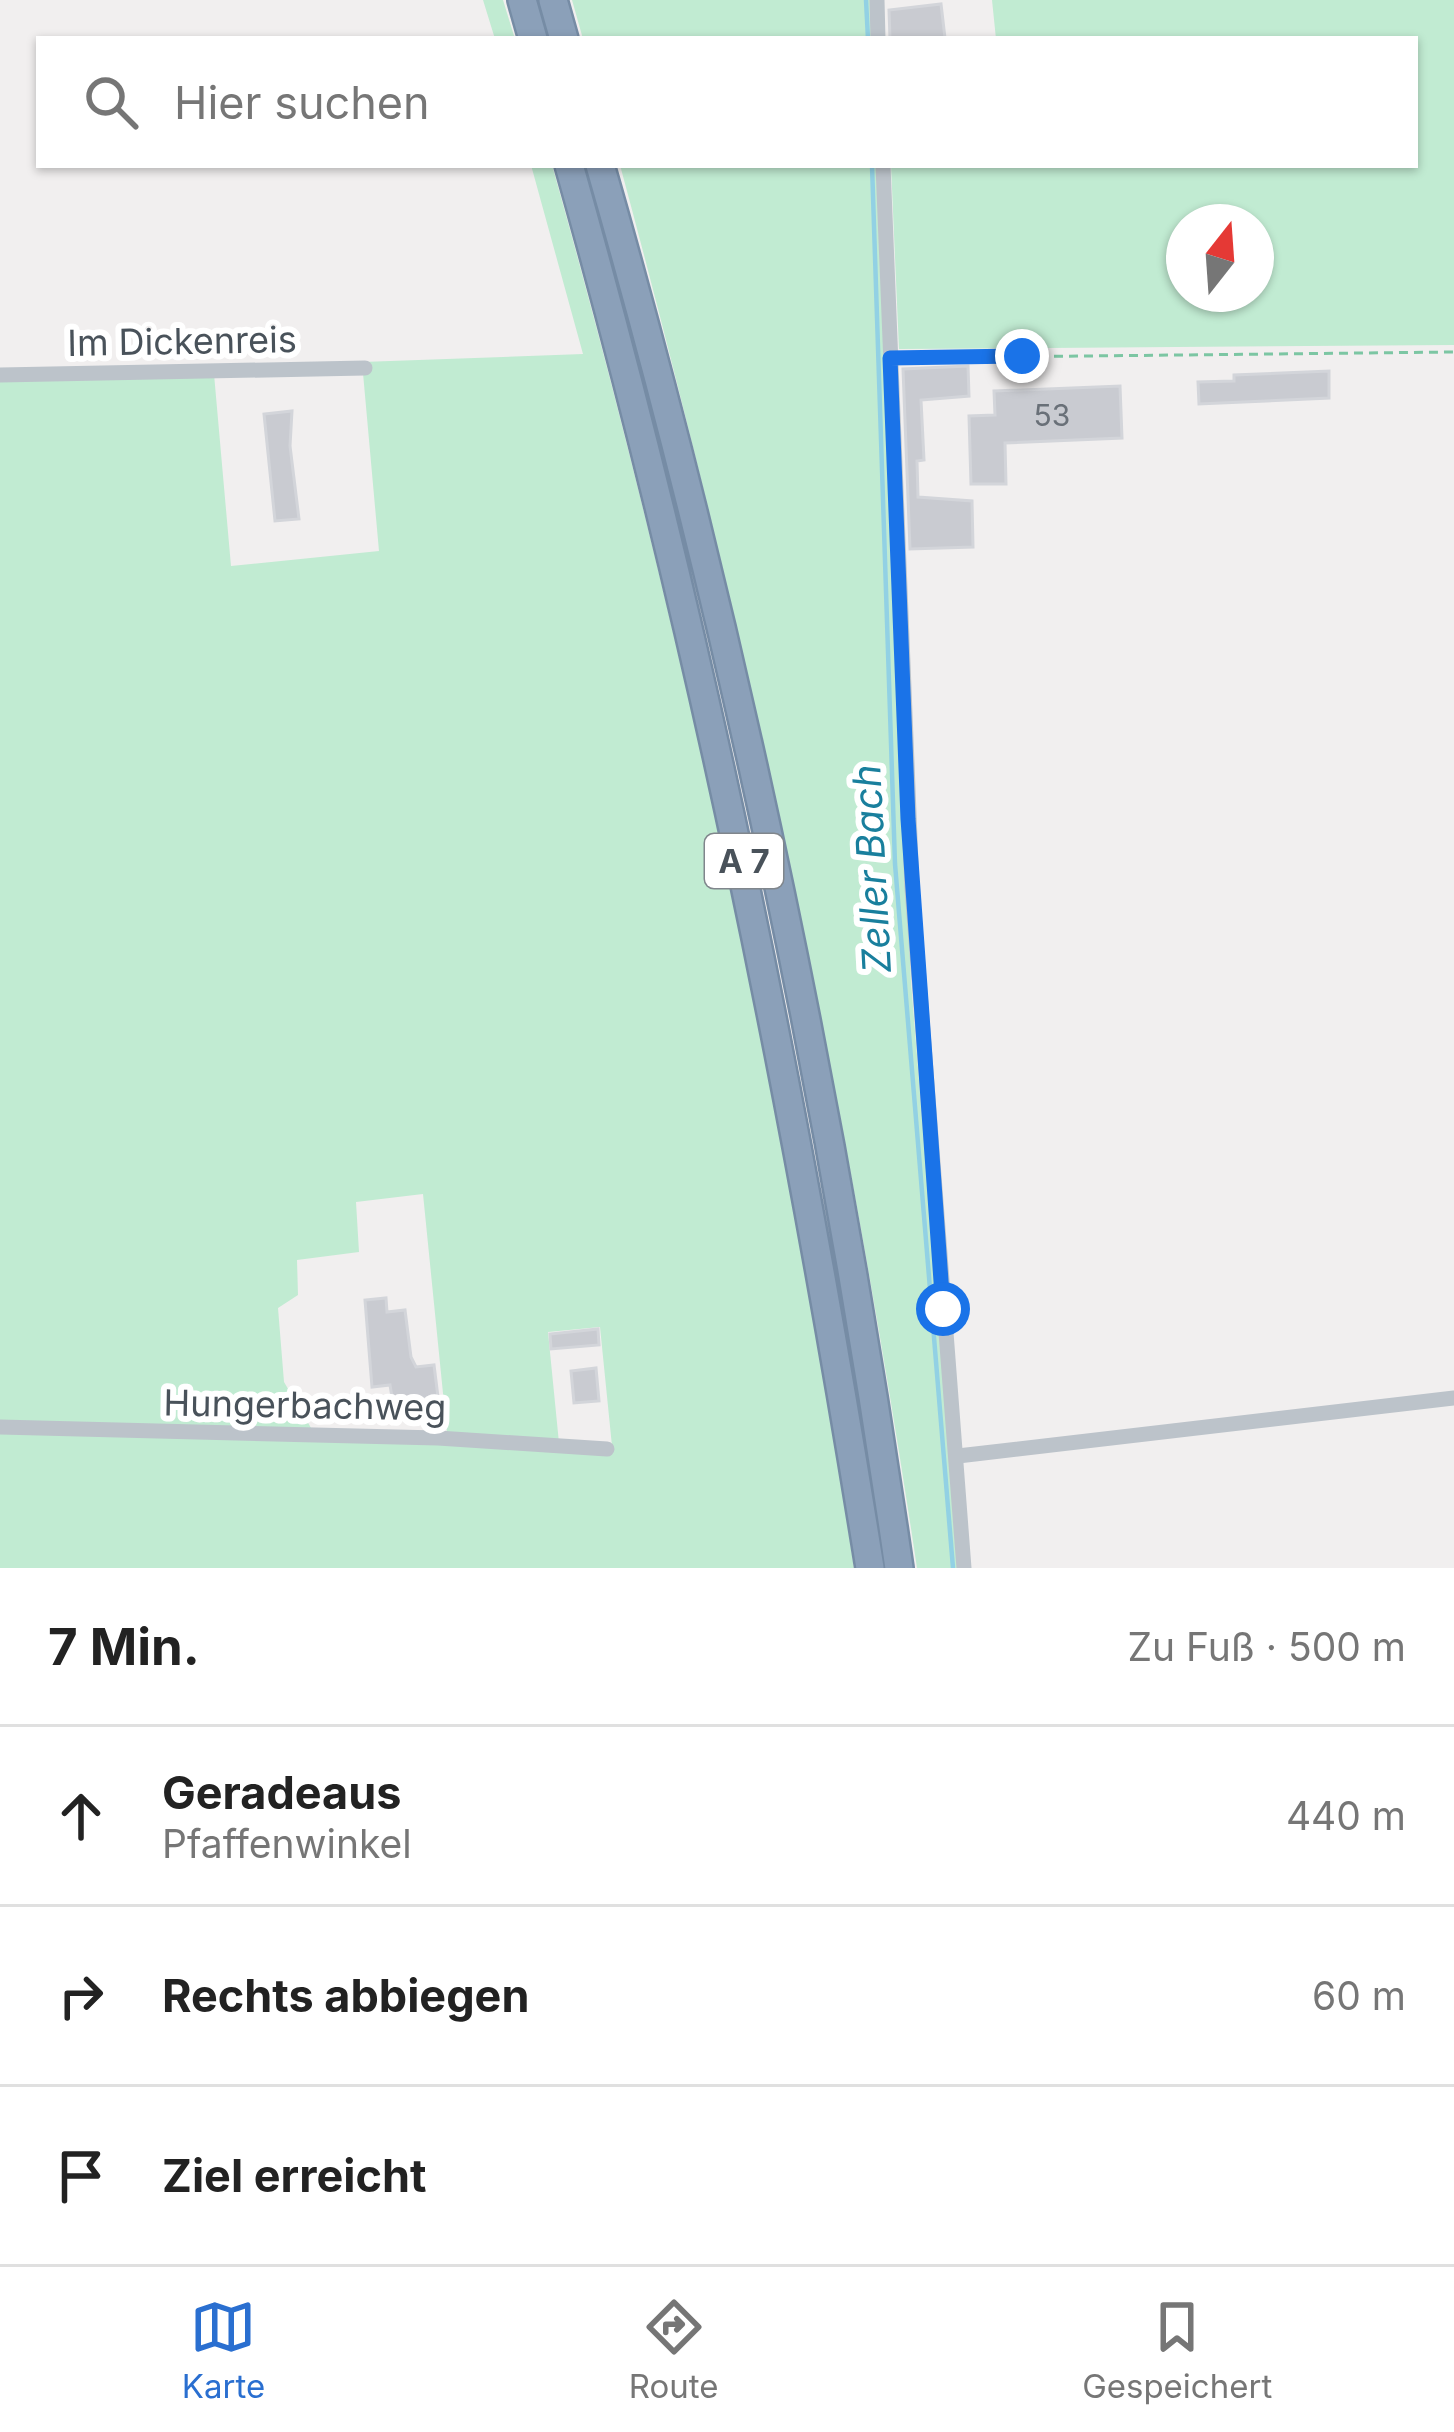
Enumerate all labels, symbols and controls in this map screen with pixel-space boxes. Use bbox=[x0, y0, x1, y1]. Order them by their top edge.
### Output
search box bbox=[36, 36, 1418, 168]
icon: search bbox=[78, 69, 144, 135]
text: Hier suchen bbox=[174, 75, 430, 130]
north arrow bbox=[1166, 204, 1274, 312]
street label: Im Dickenreis bbox=[67, 317, 297, 365]
route end bbox=[995, 329, 1049, 383]
house number: 53 bbox=[1034, 397, 1070, 433]
water label: Zeller Bach bbox=[842, 763, 900, 975]
road number: A 7 bbox=[705, 834, 783, 888]
route start bbox=[916, 1282, 970, 1336]
street label: Hungerbachweg bbox=[163, 1381, 447, 1429]
text: 7 Min. bbox=[48, 1616, 200, 1677]
text: Zu Fuß · 500 m bbox=[1127, 1623, 1406, 1670]
text: Geradeaus bbox=[162, 1765, 401, 1820]
icon: ahead bbox=[48, 1783, 114, 1849]
text: 440 m bbox=[1286, 1792, 1406, 1839]
text: Pfaffenwinkel bbox=[162, 1820, 412, 1867]
icon: right bbox=[48, 1963, 114, 2029]
text: Rechts abbiegen bbox=[162, 1968, 529, 2023]
text: 60 m bbox=[1312, 1972, 1406, 2019]
icon: arrive bbox=[48, 2143, 114, 2209]
text: Ziel erreicht bbox=[162, 2148, 426, 2203]
tab: Karte bbox=[182, 2294, 265, 2406]
tab: Route bbox=[629, 2294, 719, 2406]
tab: Gespeichert bbox=[1082, 2294, 1272, 2406]

